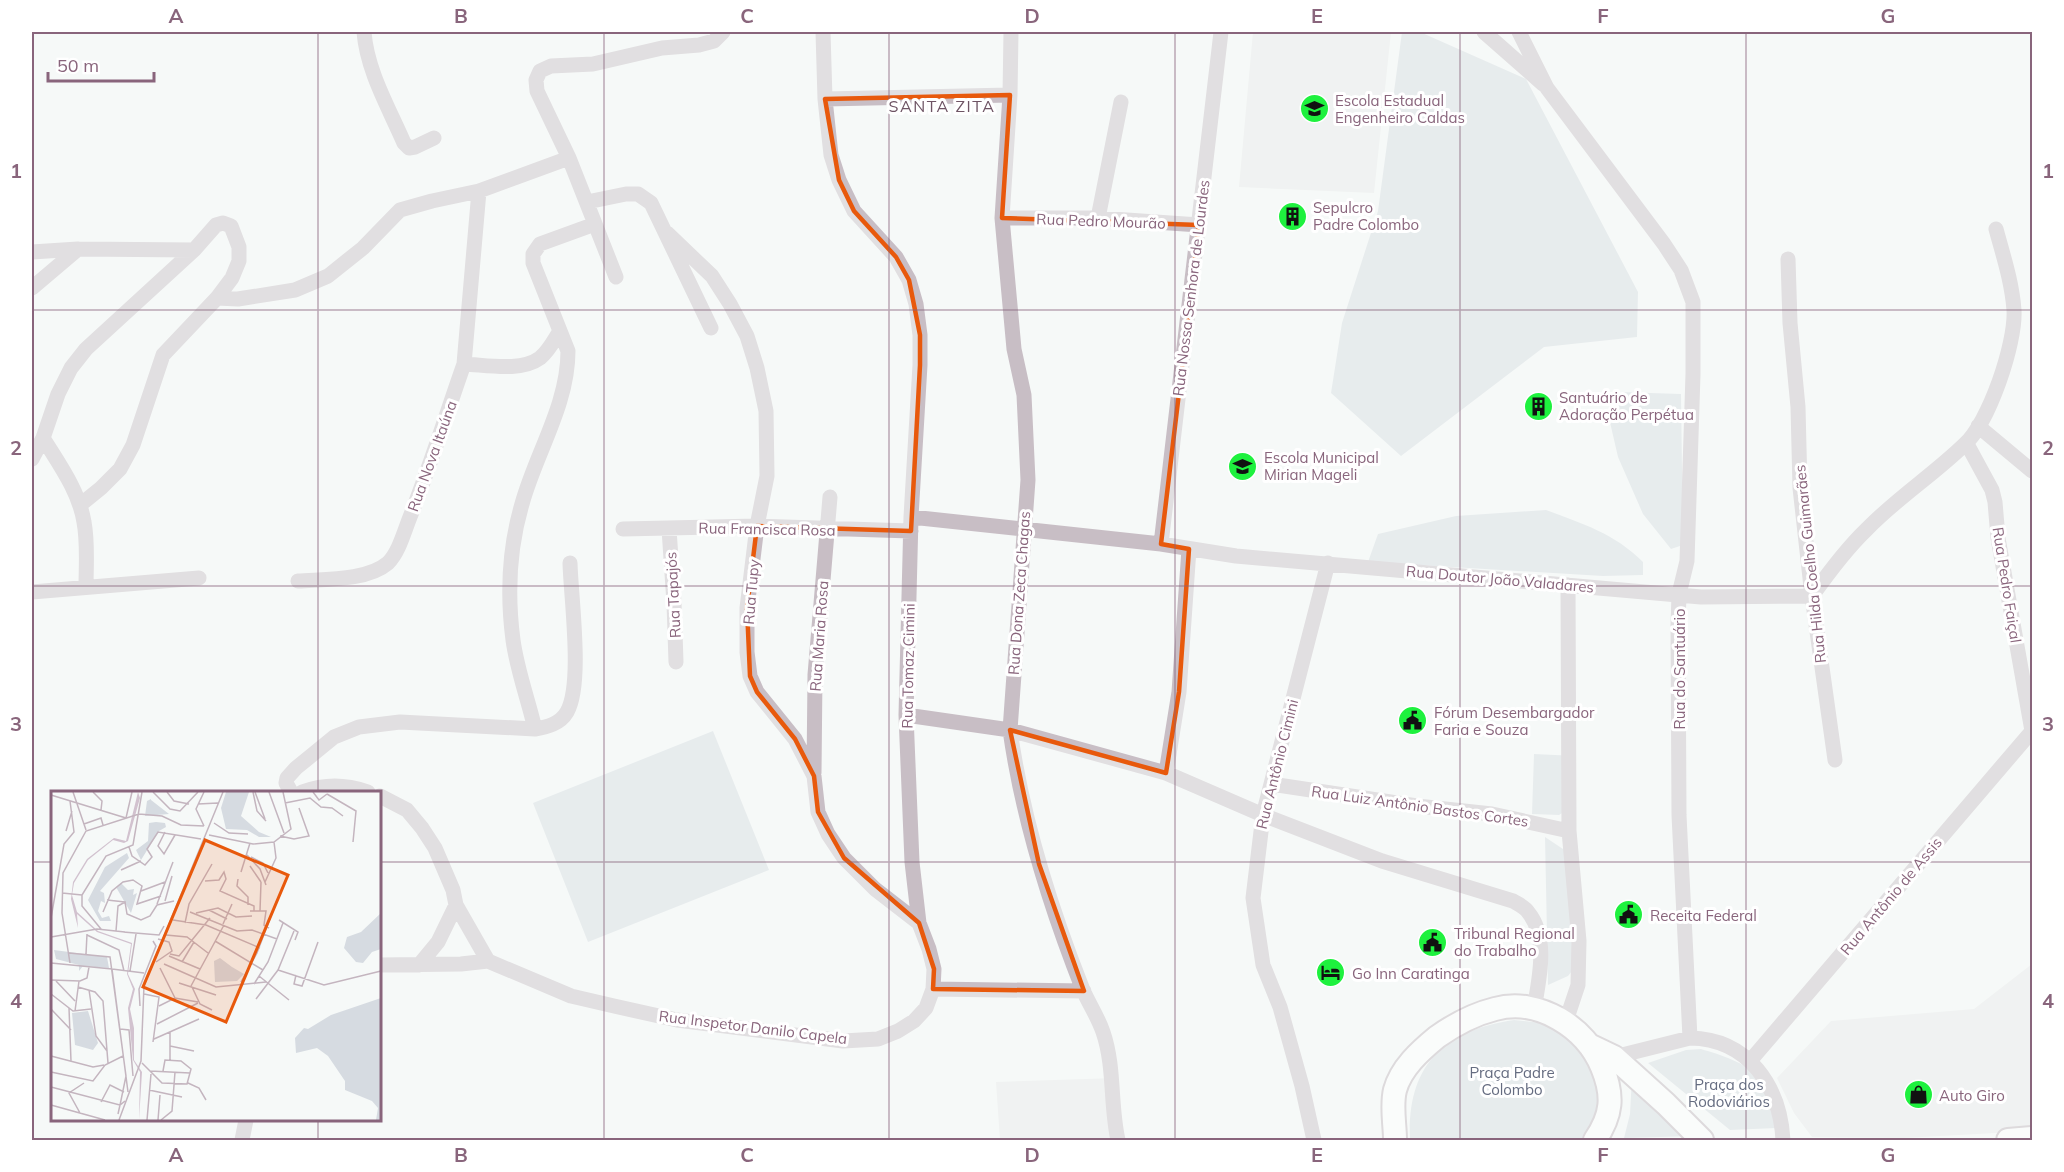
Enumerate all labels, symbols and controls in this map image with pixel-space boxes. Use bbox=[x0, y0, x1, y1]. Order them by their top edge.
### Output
text: A bbox=[169, 3, 184, 28]
text: B bbox=[454, 3, 468, 28]
text: C bbox=[740, 3, 754, 28]
text: D bbox=[1024, 3, 1040, 28]
text: E bbox=[1311, 3, 1323, 28]
text: F bbox=[1597, 3, 1609, 28]
text: G bbox=[1881, 3, 1895, 28]
scale bar bbox=[48, 45, 154, 83]
text: 50 m bbox=[57, 54, 99, 77]
place label: Escola Estadual Engenheiro Caldas bbox=[1335, 91, 1465, 127]
school or university icon: Escola Estadual Engenheiro Caldas bbox=[1298, 93, 1330, 125]
district label: SANTA ZITA bbox=[889, 96, 995, 116]
text: 1 bbox=[10, 158, 22, 183]
text: 1 bbox=[2042, 158, 2054, 183]
street label: Rua Nossa Senhora de Lourdes bbox=[1168, 179, 1214, 397]
place label: Sepulcro Padre Colombo bbox=[1313, 198, 1419, 234]
building icon: Sepulcro Padre Colombo bbox=[1276, 200, 1308, 232]
street label: Rua Pedro Mourão bbox=[1036, 209, 1166, 233]
place label: Santuário de Adoração Perpétua bbox=[1559, 388, 1694, 424]
building icon: Santuário de Adoração Perpétua bbox=[1522, 390, 1554, 422]
street label: Rua Nova Itaúna bbox=[403, 398, 461, 514]
text: 2 bbox=[10, 435, 22, 460]
text: 2 bbox=[2042, 435, 2054, 460]
place label: Escola Municipal Mirian Mageli bbox=[1264, 448, 1379, 484]
school or university icon: Escola Municipal Mirian Mageli bbox=[1227, 450, 1259, 482]
street label: Rua Hilda Coelho Guimarães bbox=[1790, 464, 1830, 664]
street label: Rua Dona Zeca Chagas bbox=[1004, 510, 1034, 676]
street label: Rua Francisca Rosa bbox=[698, 518, 836, 540]
street label: Rua Pedro Faiçal bbox=[1988, 526, 2026, 644]
street label: Rua Tapajós bbox=[661, 551, 685, 639]
street label: Rua Tupy bbox=[739, 559, 763, 625]
street label: Rua Doutor João Valadares bbox=[1405, 561, 1595, 597]
street label: Rua Maria Rosa bbox=[806, 580, 832, 692]
street label: Rua Tomaz Cimini bbox=[897, 603, 919, 729]
street label: Rua do Santuário bbox=[1670, 608, 1689, 730]
street label: Rua Antônio Cimini bbox=[1252, 697, 1302, 831]
place label: Fórum Desembargador Faria e Souza bbox=[1434, 703, 1595, 739]
public building icon: Fórum Desembargador Faria e Souza bbox=[1397, 705, 1429, 737]
text: 3 bbox=[10, 711, 22, 736]
text: 3 bbox=[2042, 711, 2054, 736]
street label: Rua Luiz Antônio Bastos Cortes bbox=[1310, 781, 1530, 831]
inset map bbox=[51, 791, 381, 1121]
street label: Rua Antônio de Assis bbox=[1836, 833, 1946, 959]
public building icon: Receita Federal bbox=[1613, 899, 1645, 931]
place label: Receita Federal bbox=[1650, 906, 1757, 925]
place label: Tribunal Regional do Trabalho bbox=[1454, 924, 1575, 960]
public building icon: Tribunal Regional do Trabalho bbox=[1417, 926, 1449, 958]
hotel icon: Go Inn Caratinga bbox=[1315, 957, 1347, 989]
place label: Go Inn Caratinga bbox=[1352, 964, 1470, 983]
text: 4 bbox=[10, 988, 22, 1013]
text: 4 bbox=[2042, 988, 2054, 1013]
street label: Rua Inspetor Danilo Capela bbox=[658, 1006, 848, 1048]
park label: Praça Padre Colombo bbox=[1469, 1063, 1555, 1099]
park label: Praça dos Rodoviários bbox=[1688, 1075, 1770, 1111]
shop icon: Auto Giro bbox=[1902, 1079, 1934, 1111]
place label: Auto Giro bbox=[1939, 1086, 2005, 1105]
text: A bbox=[169, 1142, 184, 1167]
text: B bbox=[454, 1142, 468, 1167]
text: C bbox=[740, 1142, 754, 1167]
text: D bbox=[1024, 1142, 1040, 1167]
text: E bbox=[1311, 1142, 1323, 1167]
text: F bbox=[1597, 1142, 1609, 1167]
text: G bbox=[1881, 1142, 1895, 1167]

